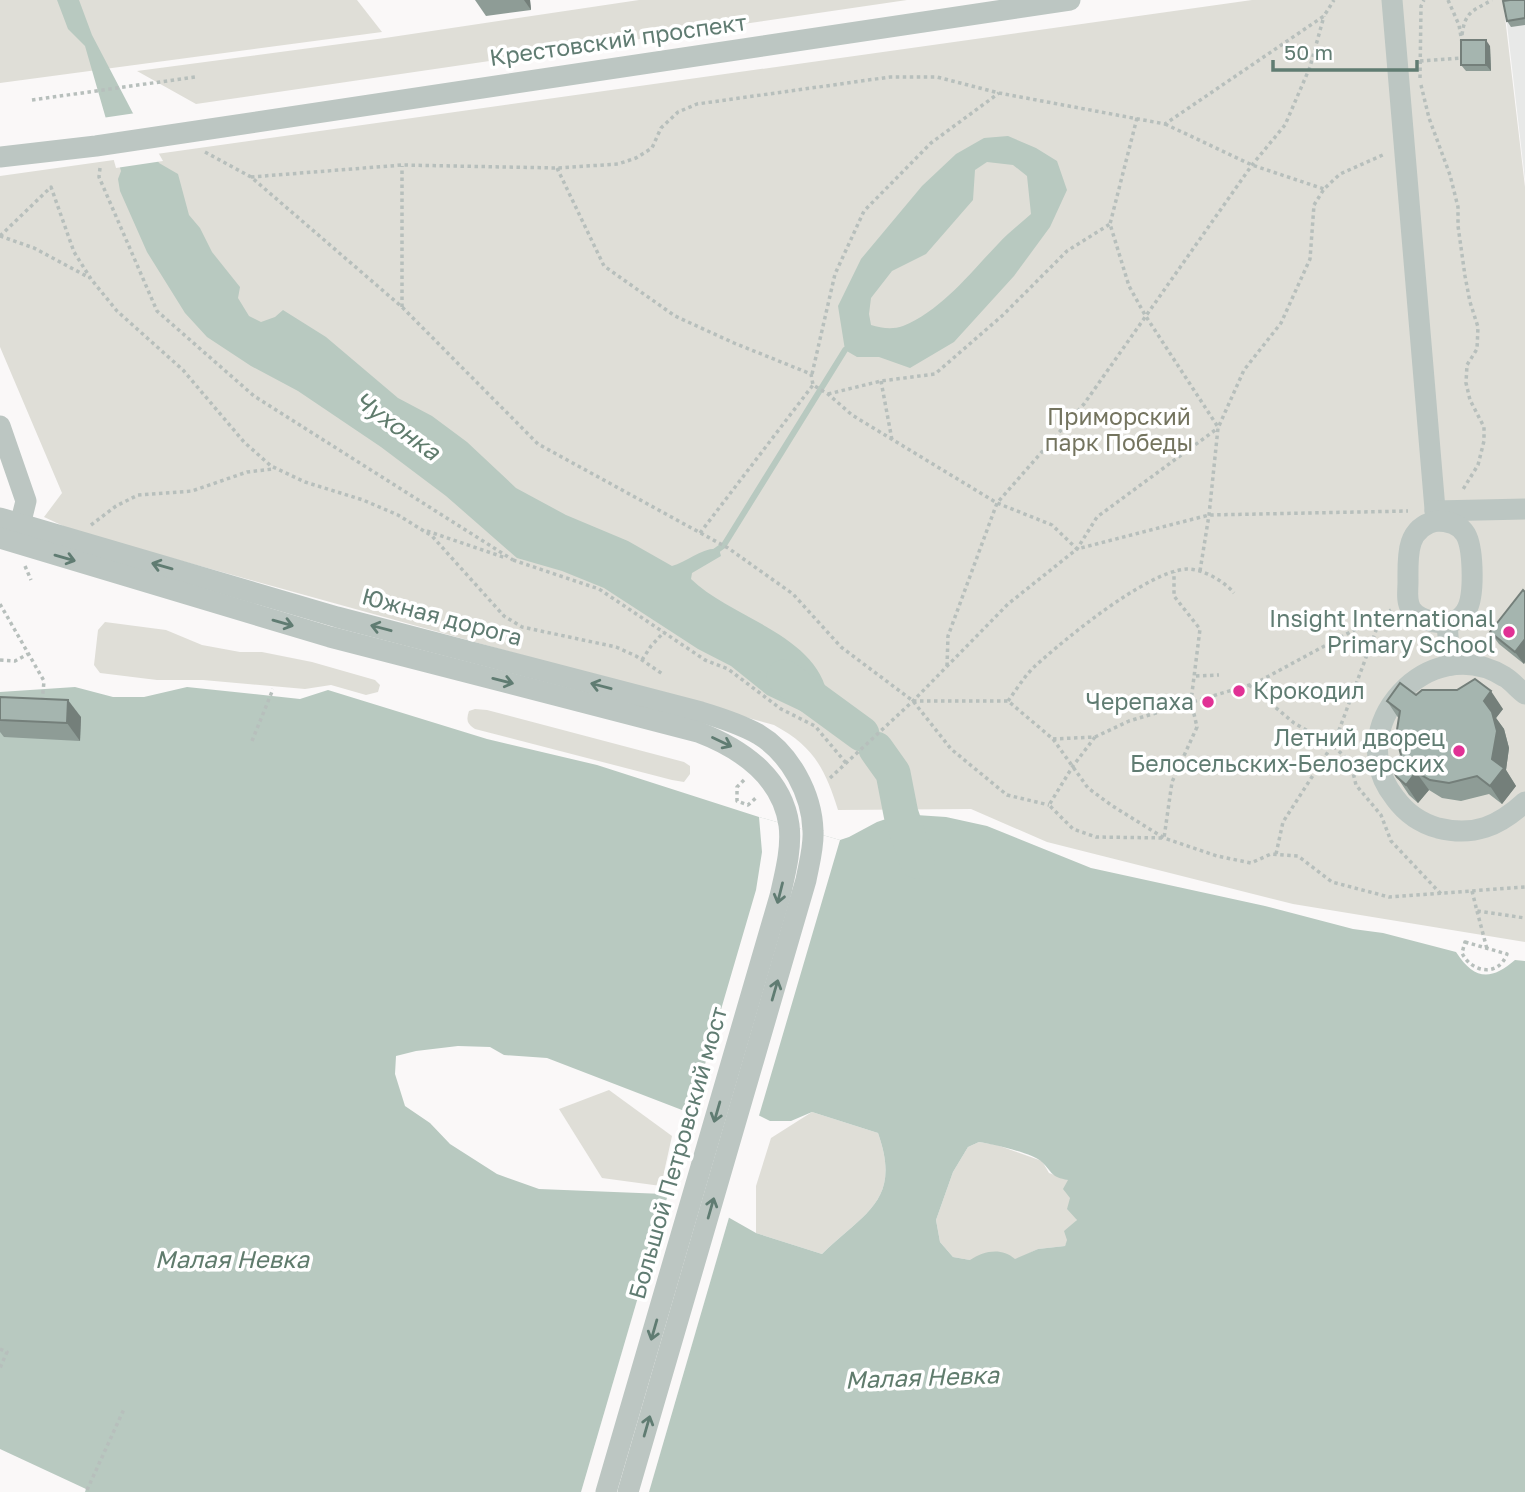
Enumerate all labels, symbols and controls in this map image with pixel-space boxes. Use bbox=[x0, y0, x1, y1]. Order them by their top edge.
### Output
street label: Крестовский проспект bbox=[487, 7, 748, 71]
scale bar bbox=[1273, 28, 1416, 72]
text: 50 m bbox=[1284, 39, 1333, 65]
water label: Чухонка bbox=[349, 384, 447, 467]
park label: Приморский парк Победы bbox=[1045, 402, 1193, 456]
one-way arrow bbox=[54, 553, 76, 566]
one-way arrow bbox=[151, 559, 174, 572]
street label: Южная дорога bbox=[359, 581, 525, 651]
place label: Insight International Primary School bbox=[1269, 604, 1495, 658]
one-way arrow bbox=[272, 617, 294, 630]
one-way arrow bbox=[370, 621, 393, 634]
marker: Insight International Primary School bbox=[1501, 624, 1517, 640]
one-way arrow bbox=[491, 675, 514, 688]
place label: Крокодил bbox=[1253, 676, 1365, 704]
one-way arrow bbox=[590, 678, 612, 691]
marker: Крокодил bbox=[1231, 683, 1247, 699]
place label: Черепаха bbox=[1086, 687, 1194, 715]
marker: Черепаха bbox=[1200, 694, 1216, 710]
place label: Летний дворец Белосельских-Белозерских bbox=[1130, 723, 1445, 777]
one-way arrow bbox=[711, 736, 732, 749]
marker: Летний дворец Белосельских-Белозерских bbox=[1451, 743, 1467, 759]
one-way arrow bbox=[773, 881, 786, 904]
one-way arrow bbox=[769, 979, 782, 1001]
street label: Большой Петровский мост bbox=[622, 1003, 732, 1302]
one-way arrow bbox=[710, 1100, 723, 1122]
one-way arrow bbox=[706, 1197, 719, 1219]
water label: Малая Невка bbox=[155, 1244, 311, 1273]
one-way arrow bbox=[646, 1319, 659, 1341]
water label: Малая Невка bbox=[844, 1359, 1001, 1394]
one-way arrow bbox=[642, 1416, 655, 1438]

